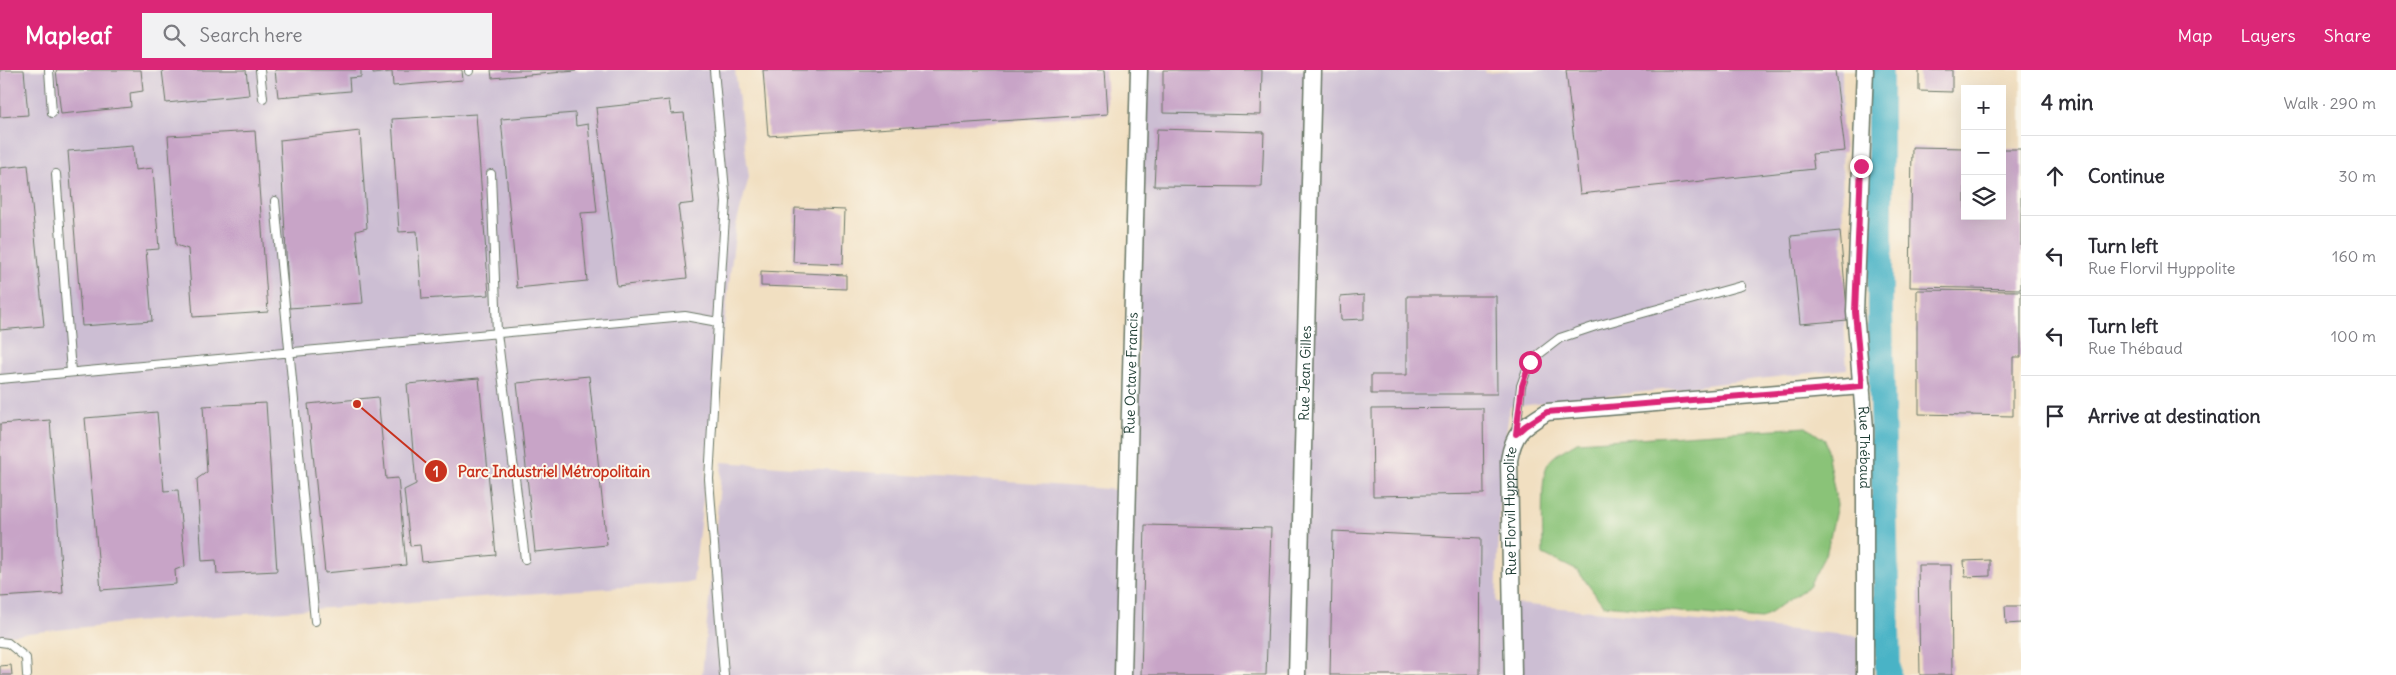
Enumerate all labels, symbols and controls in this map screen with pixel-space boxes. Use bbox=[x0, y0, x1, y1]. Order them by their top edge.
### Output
search box bbox=[142, 13, 492, 58]
text: Mapleaf bbox=[25, 20, 112, 50]
icon: search bbox=[160, 21, 188, 49]
text: Search here bbox=[200, 23, 303, 47]
text: Map bbox=[2177, 24, 2212, 47]
text: Layers bbox=[2240, 24, 2296, 47]
text: Share bbox=[2324, 24, 2371, 47]
map controls bbox=[1961, 85, 2006, 220]
button: + bbox=[1961, 85, 2006, 130]
text: 4 min bbox=[2041, 89, 2093, 116]
text: Walk · 290 m bbox=[2284, 93, 2376, 113]
button: − bbox=[1961, 130, 2006, 175]
route end bbox=[1850, 155, 1873, 178]
icon: ahead bbox=[2041, 162, 2069, 190]
text: Continue bbox=[2088, 164, 2165, 188]
text: 30 m bbox=[2339, 166, 2376, 186]
button: layers bbox=[1961, 175, 2006, 220]
text: Turn left bbox=[2088, 234, 2158, 258]
icon: left bbox=[2041, 242, 2069, 270]
text: 160 m bbox=[2332, 246, 2376, 266]
text: Rue Florvil Hyppolite bbox=[2088, 258, 2236, 278]
street label: Rue Octave Francis bbox=[1120, 312, 1142, 434]
text: Turn left bbox=[2088, 314, 2158, 338]
icon: left bbox=[2041, 322, 2069, 350]
street label: Rue Jean Gilles bbox=[1295, 325, 1315, 421]
text: 100 m bbox=[2331, 326, 2376, 346]
text: Rue Thébaud bbox=[2088, 338, 2183, 358]
route start bbox=[1519, 351, 1542, 374]
icon: arrive bbox=[2041, 402, 2069, 430]
text: Arrive at destination bbox=[2088, 404, 2261, 428]
street label: Rue Thébaud bbox=[1854, 405, 1874, 489]
street label: Rue Florvil Hyppolite bbox=[1500, 444, 1521, 576]
callout: Parc Industriel Métropolitain bbox=[423, 456, 661, 486]
text: 1 bbox=[433, 462, 439, 481]
text: Parc Industriel Métropolitain bbox=[458, 462, 651, 482]

